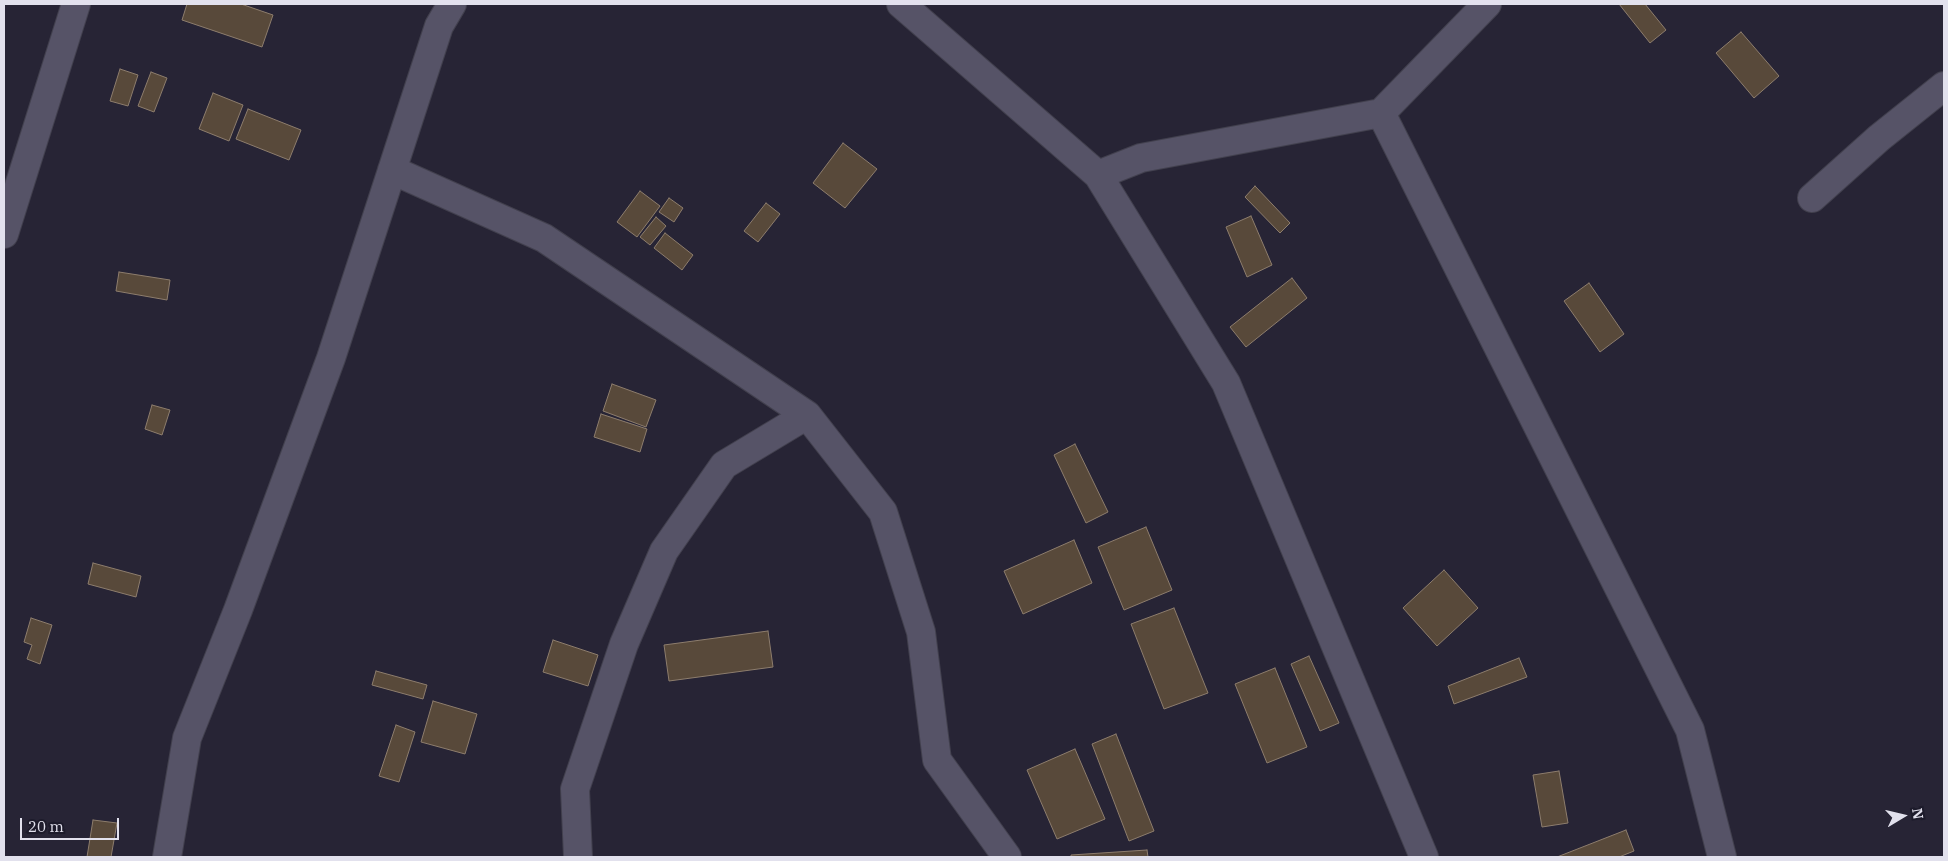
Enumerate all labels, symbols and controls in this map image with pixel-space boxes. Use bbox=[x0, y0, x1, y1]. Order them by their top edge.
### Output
north arrow bbox=[1878, 791, 1928, 841]
text: N bbox=[1908, 807, 1928, 821]
scale bar bbox=[22, 808, 121, 840]
text: 20 m bbox=[28, 817, 64, 836]

